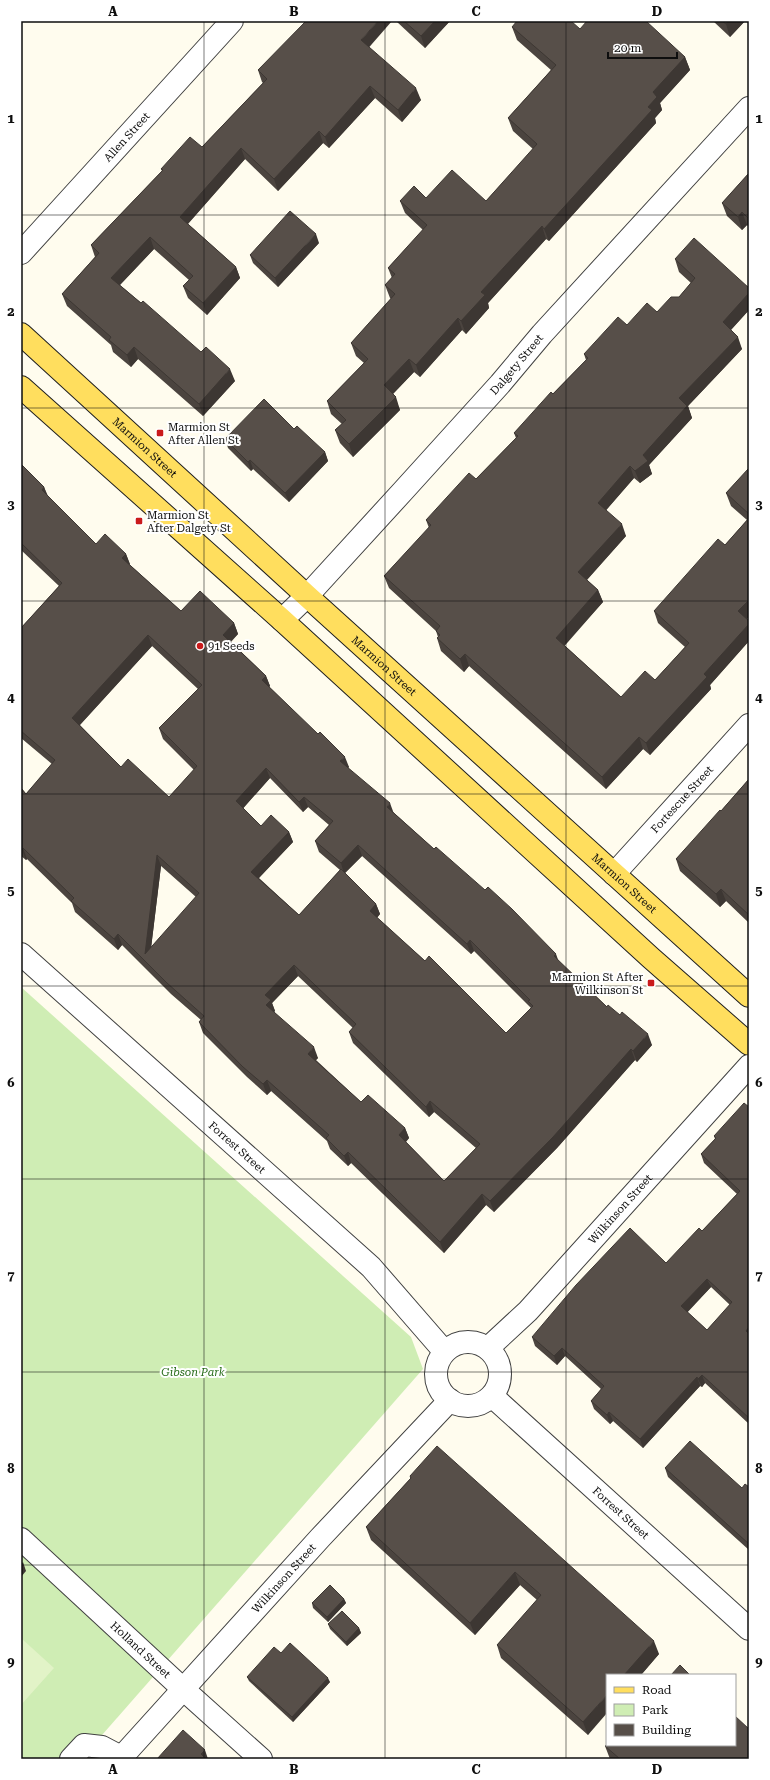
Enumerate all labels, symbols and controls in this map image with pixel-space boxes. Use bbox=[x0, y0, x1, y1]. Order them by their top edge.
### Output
text: A bbox=[108, 4, 118, 19]
text: B bbox=[289, 4, 299, 19]
text: C bbox=[471, 4, 481, 19]
text: D bbox=[652, 4, 662, 19]
scale bar bbox=[608, 34, 677, 60]
text: 20 m bbox=[614, 41, 641, 55]
street label: Allen Street bbox=[101, 110, 153, 165]
text: 1 bbox=[7, 111, 15, 126]
text: 1 bbox=[755, 111, 763, 126]
text: 2 bbox=[7, 304, 15, 319]
text: 2 bbox=[755, 304, 763, 319]
street label: Dalgety Street bbox=[488, 332, 546, 398]
street label: Marmion Street bbox=[110, 415, 179, 481]
place label: Marmion St After Allen St bbox=[168, 421, 239, 447]
marker: Marmion St After Allen St bbox=[155, 428, 165, 438]
text: 3 bbox=[7, 497, 15, 512]
text: 3 bbox=[755, 497, 763, 512]
place label: Marmion St After Dalgety St bbox=[147, 509, 231, 535]
marker: Marmion St After Dalgety St bbox=[134, 516, 144, 526]
street label: Marmion Street bbox=[349, 634, 419, 699]
place label: 91 Seeds bbox=[208, 640, 255, 653]
marker: 91 Seeds bbox=[195, 641, 205, 651]
text: 4 bbox=[7, 690, 15, 705]
text: 4 bbox=[755, 690, 763, 705]
street label: Fortescue Street bbox=[648, 763, 716, 836]
street label: Marmion Street bbox=[589, 851, 659, 916]
text: 5 bbox=[7, 883, 15, 898]
text: 5 bbox=[755, 883, 763, 898]
place label: Marmion St After Wilkinson St bbox=[552, 971, 643, 997]
marker: Marmion St After Wilkinson St bbox=[646, 978, 656, 988]
text: 6 bbox=[7, 1075, 15, 1090]
text: 6 bbox=[755, 1075, 763, 1090]
street label: Forrest Street bbox=[206, 1119, 268, 1176]
street label: Wilkinson Street bbox=[586, 1172, 655, 1247]
text: 7 bbox=[7, 1268, 15, 1283]
text: 7 bbox=[755, 1268, 763, 1283]
park label: Gibson Park bbox=[161, 1366, 225, 1379]
text: 8 bbox=[7, 1461, 15, 1476]
text: 8 bbox=[755, 1461, 763, 1476]
street label: Forrest Street bbox=[590, 1484, 651, 1542]
street label: Wilkinson Street bbox=[249, 1541, 319, 1616]
street label: Holland Street bbox=[108, 1619, 173, 1681]
text: 9 bbox=[7, 1654, 15, 1669]
text: 9 bbox=[755, 1654, 763, 1669]
legend bbox=[606, 1674, 736, 1746]
text: Road bbox=[642, 1683, 672, 1697]
text: Park bbox=[642, 1703, 669, 1717]
text: Building bbox=[642, 1723, 691, 1737]
text: A bbox=[108, 1762, 118, 1777]
text: B bbox=[289, 1762, 299, 1777]
text: C bbox=[471, 1762, 481, 1777]
text: D bbox=[652, 1762, 662, 1777]

